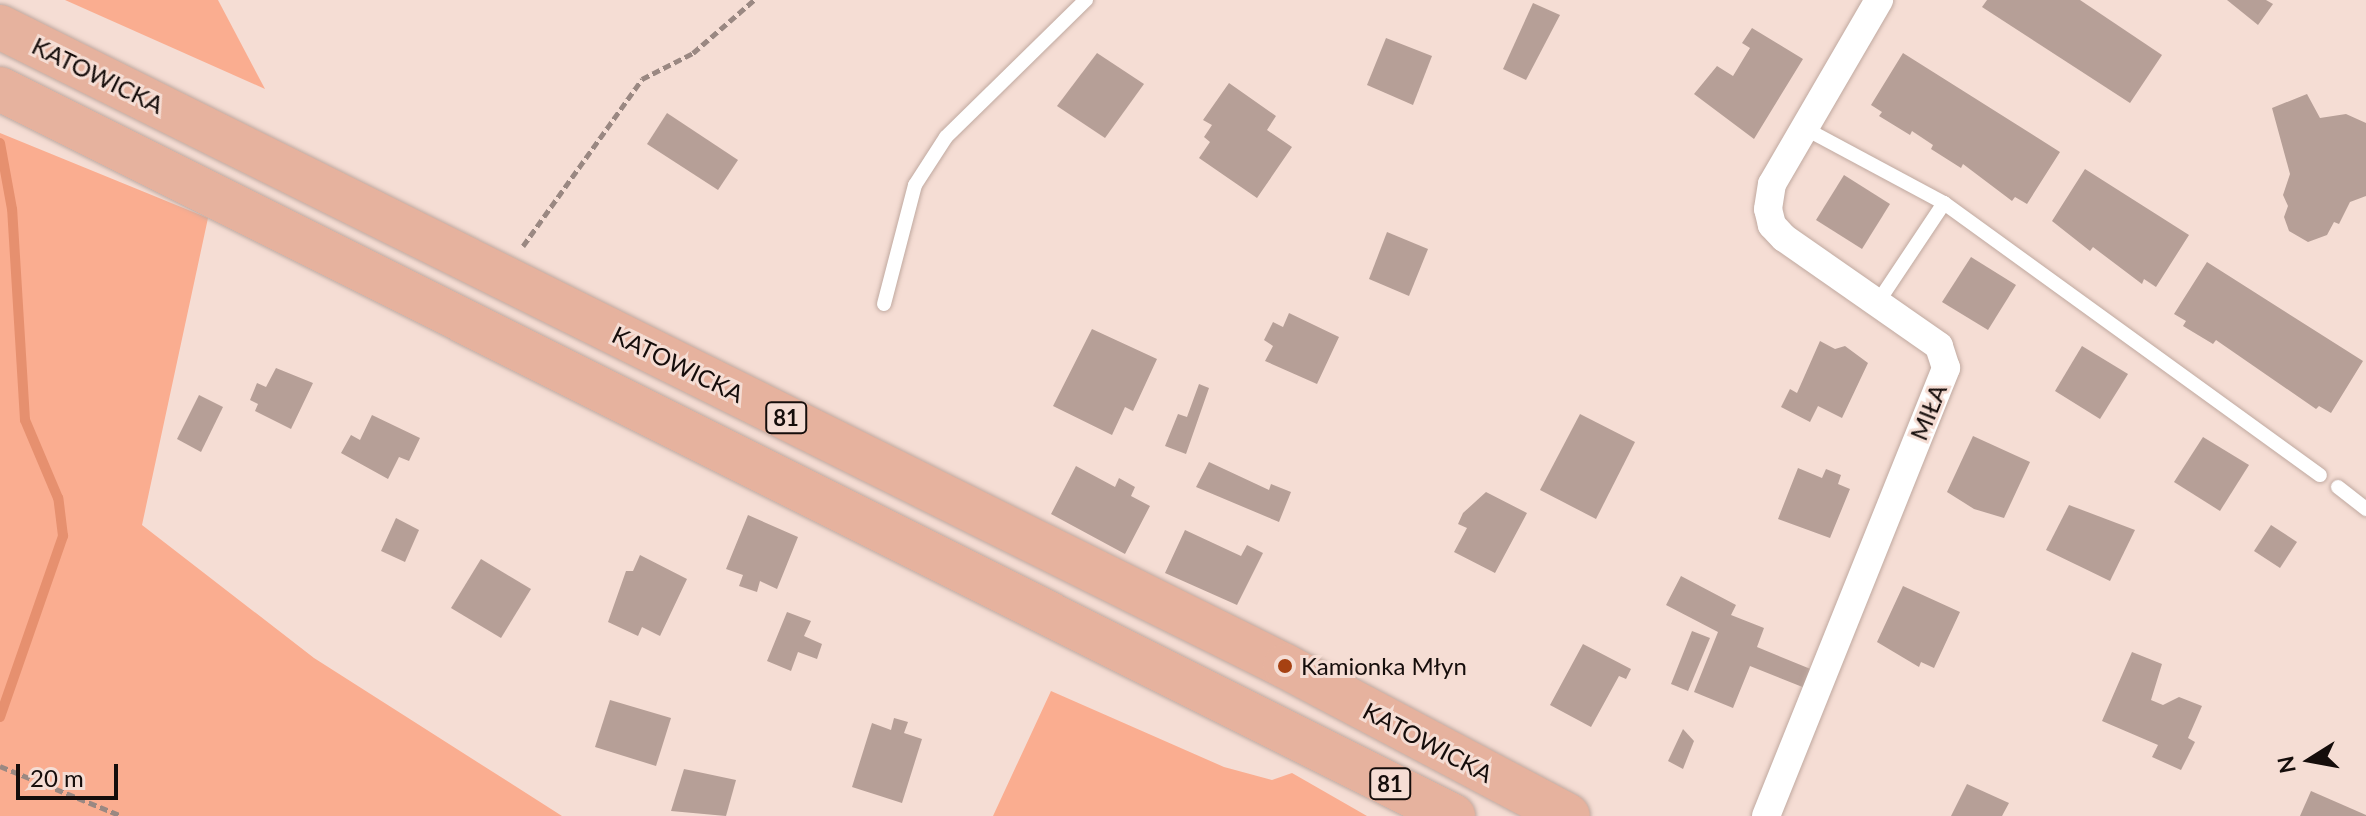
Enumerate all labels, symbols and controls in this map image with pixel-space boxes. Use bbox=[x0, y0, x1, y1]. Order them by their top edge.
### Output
street label: KATOWICKA bbox=[28, 31, 168, 119]
street label: KATOWICKA bbox=[608, 320, 748, 408]
street label: MIŁA bbox=[1904, 380, 1952, 444]
road number: 81 bbox=[764, 400, 808, 436]
place label: Kamionka Młyn bbox=[1301, 652, 1467, 680]
marker: Kamionka Młyn bbox=[1276, 657, 1294, 675]
street label: KATOWICKA bbox=[1358, 696, 1498, 788]
north arrow bbox=[2270, 720, 2350, 800]
scale bar bbox=[20, 748, 122, 798]
text: N bbox=[2271, 754, 2301, 776]
text: 20 m bbox=[30, 763, 84, 792]
road number: 81 bbox=[1368, 766, 1412, 802]

